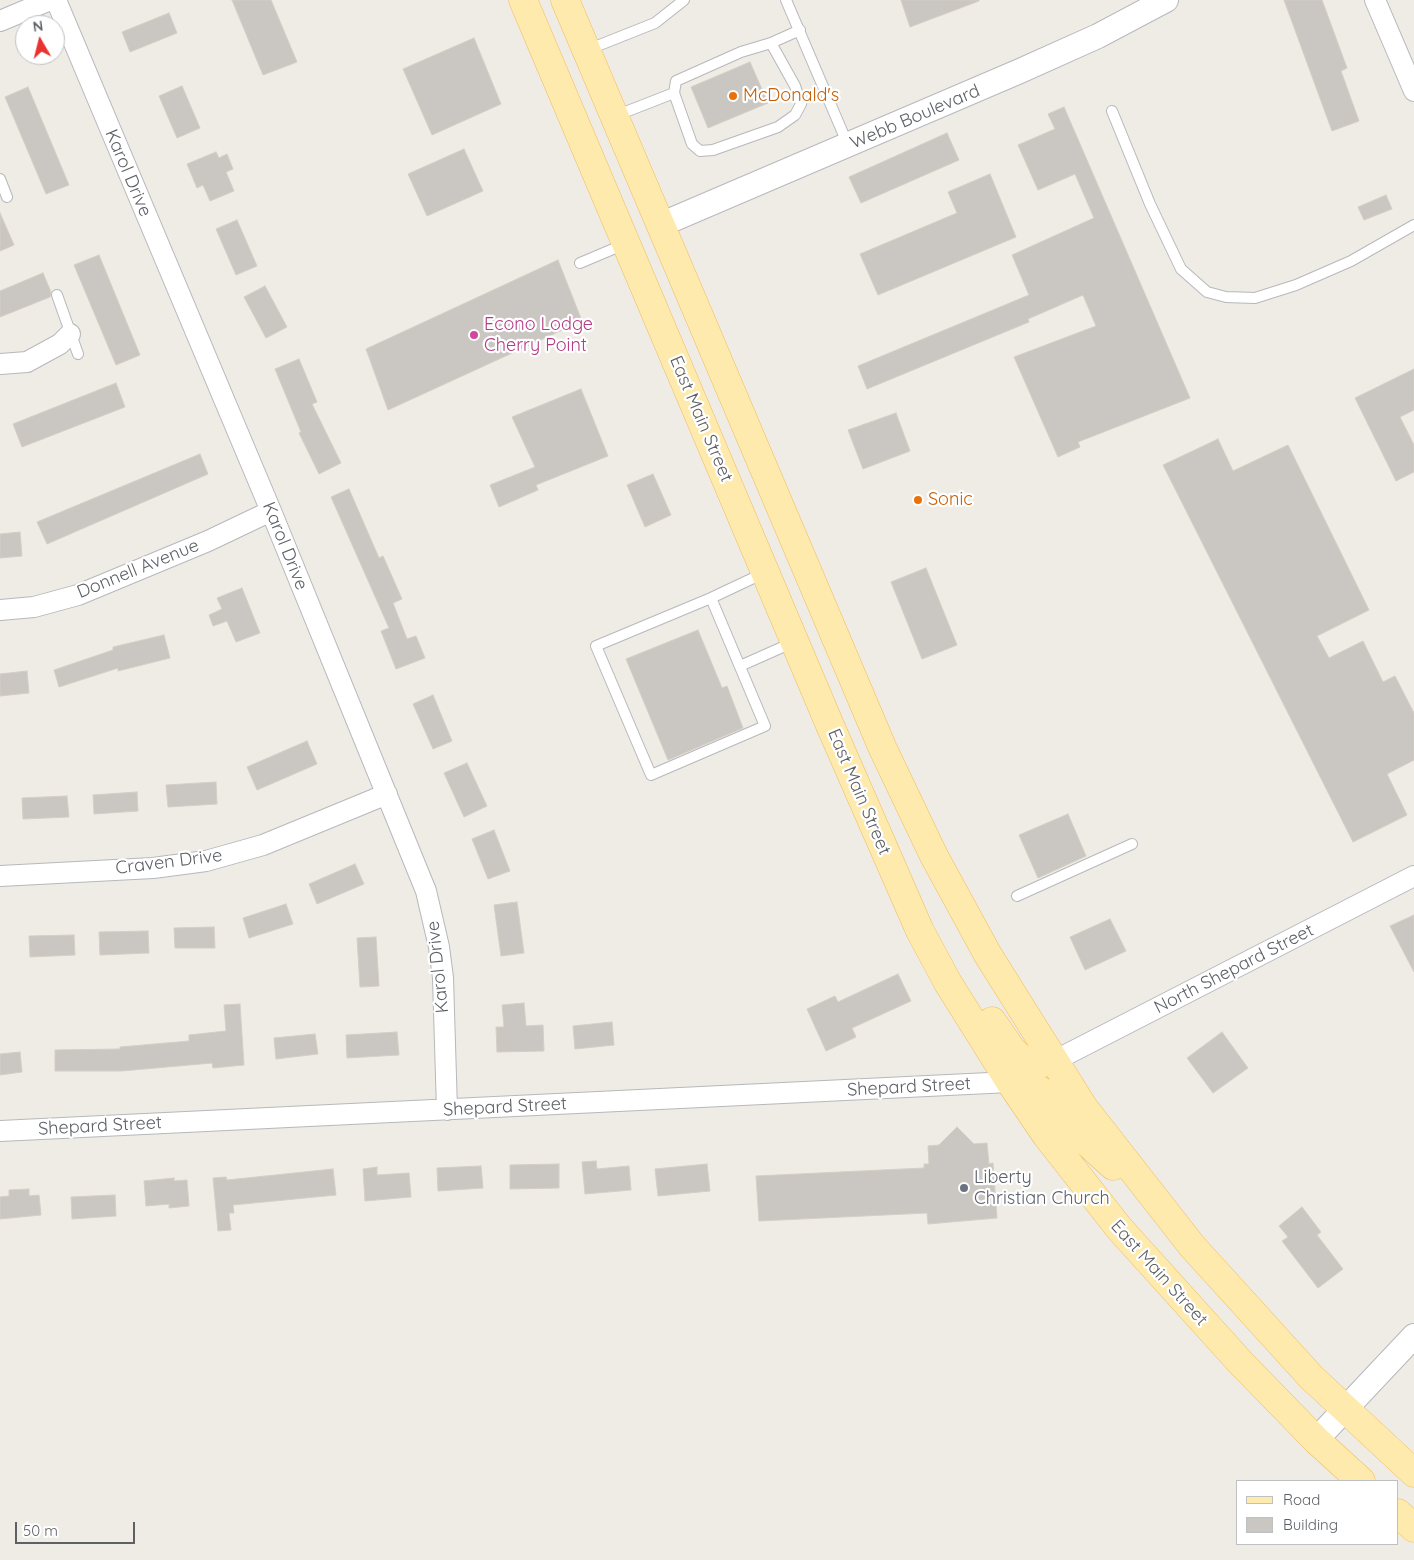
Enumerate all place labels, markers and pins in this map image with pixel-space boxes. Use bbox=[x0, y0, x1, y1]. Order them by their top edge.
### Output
place label: McDonald's bbox=[743, 85, 839, 107]
marker: McDonald's bbox=[727, 90, 739, 102]
place label: Econo Lodge Cherry Point bbox=[484, 314, 593, 356]
marker: Econo Lodge Cherry Point bbox=[468, 329, 480, 341]
place label: Sonic bbox=[928, 489, 973, 511]
marker: Sonic bbox=[912, 494, 924, 506]
place label: Liberty Christian Church bbox=[974, 1167, 1110, 1210]
marker: Liberty Christian Church bbox=[958, 1182, 970, 1194]

